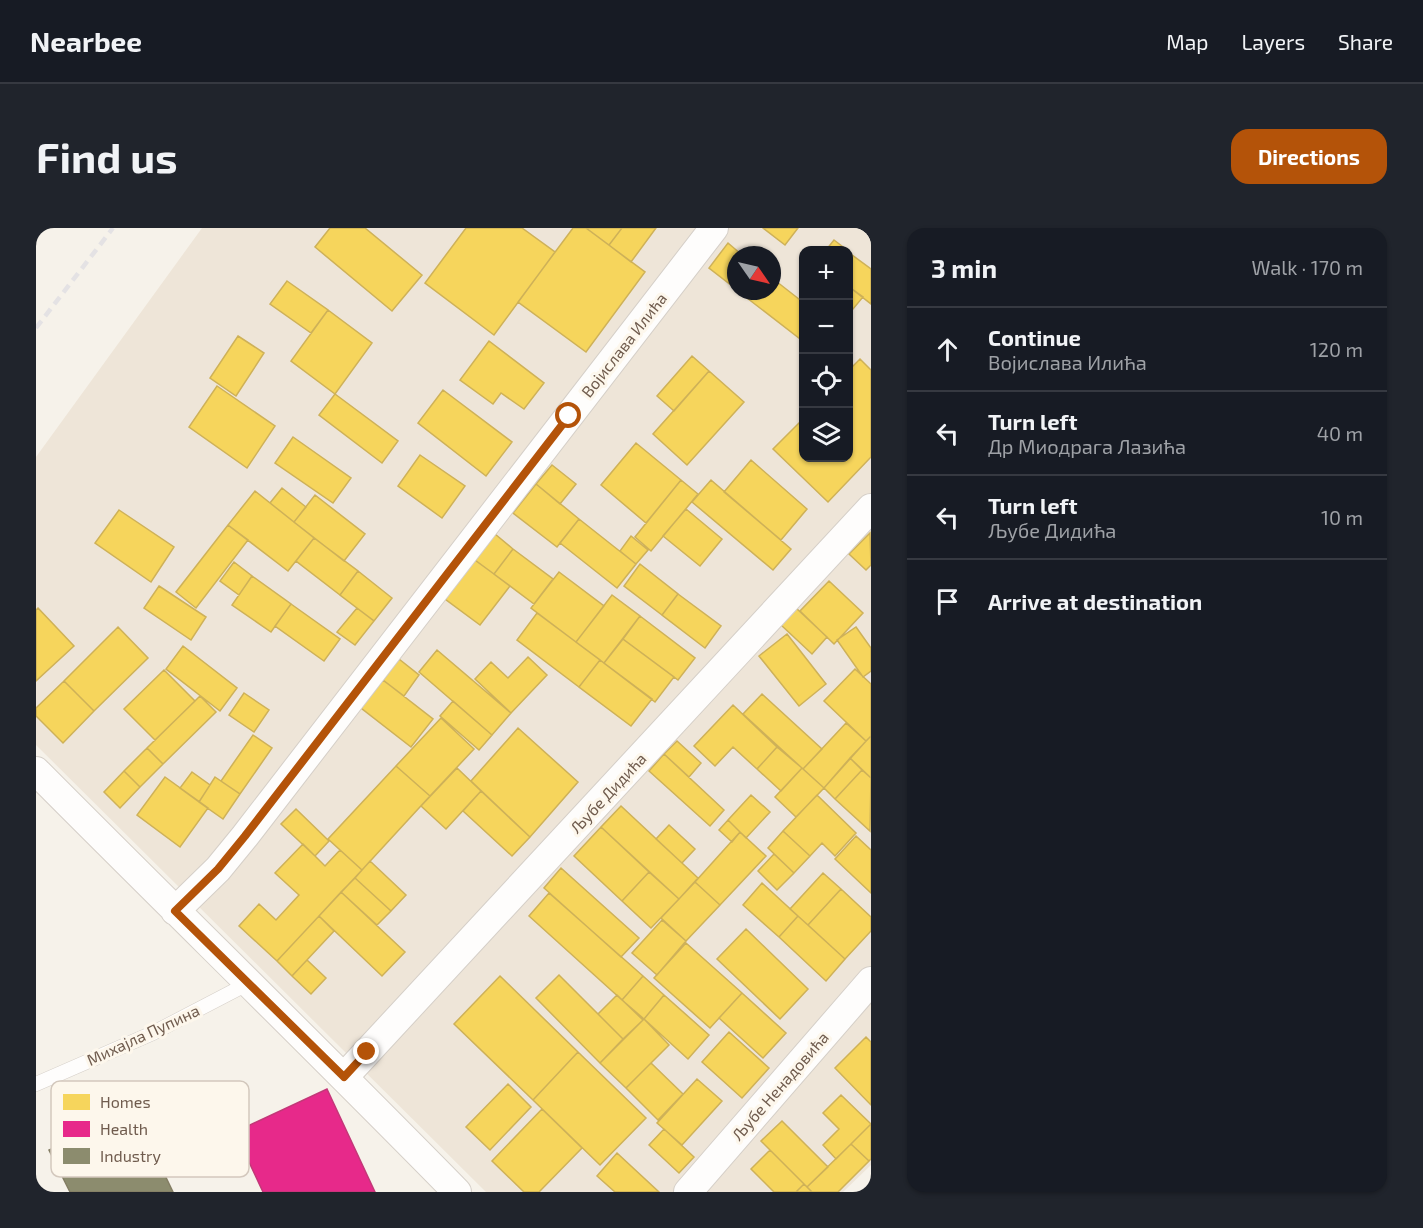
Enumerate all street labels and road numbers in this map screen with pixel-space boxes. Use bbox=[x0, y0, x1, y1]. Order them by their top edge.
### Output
street label: Војислава Илића bbox=[577, 289, 671, 401]
street label: Љубе Дидића bbox=[566, 749, 650, 837]
street label: Михајла Пупина bbox=[83, 1000, 203, 1070]
street label: Љубе Ненадовића bbox=[727, 1027, 833, 1145]

